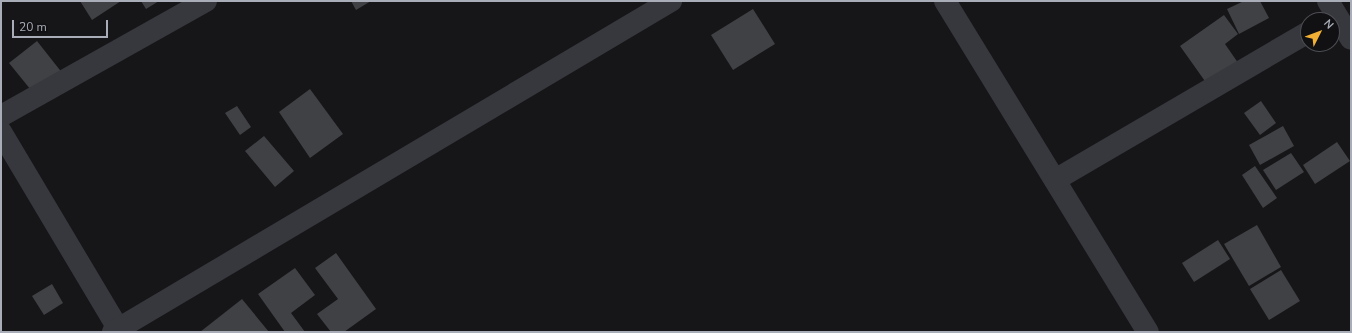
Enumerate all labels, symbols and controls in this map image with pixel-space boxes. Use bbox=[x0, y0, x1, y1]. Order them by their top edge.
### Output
scale bar bbox=[14, 12, 110, 38]
north arrow bbox=[1300, 12, 1340, 52]
text: N bbox=[1320, 16, 1337, 32]
text: 20 m bbox=[19, 19, 47, 35]

